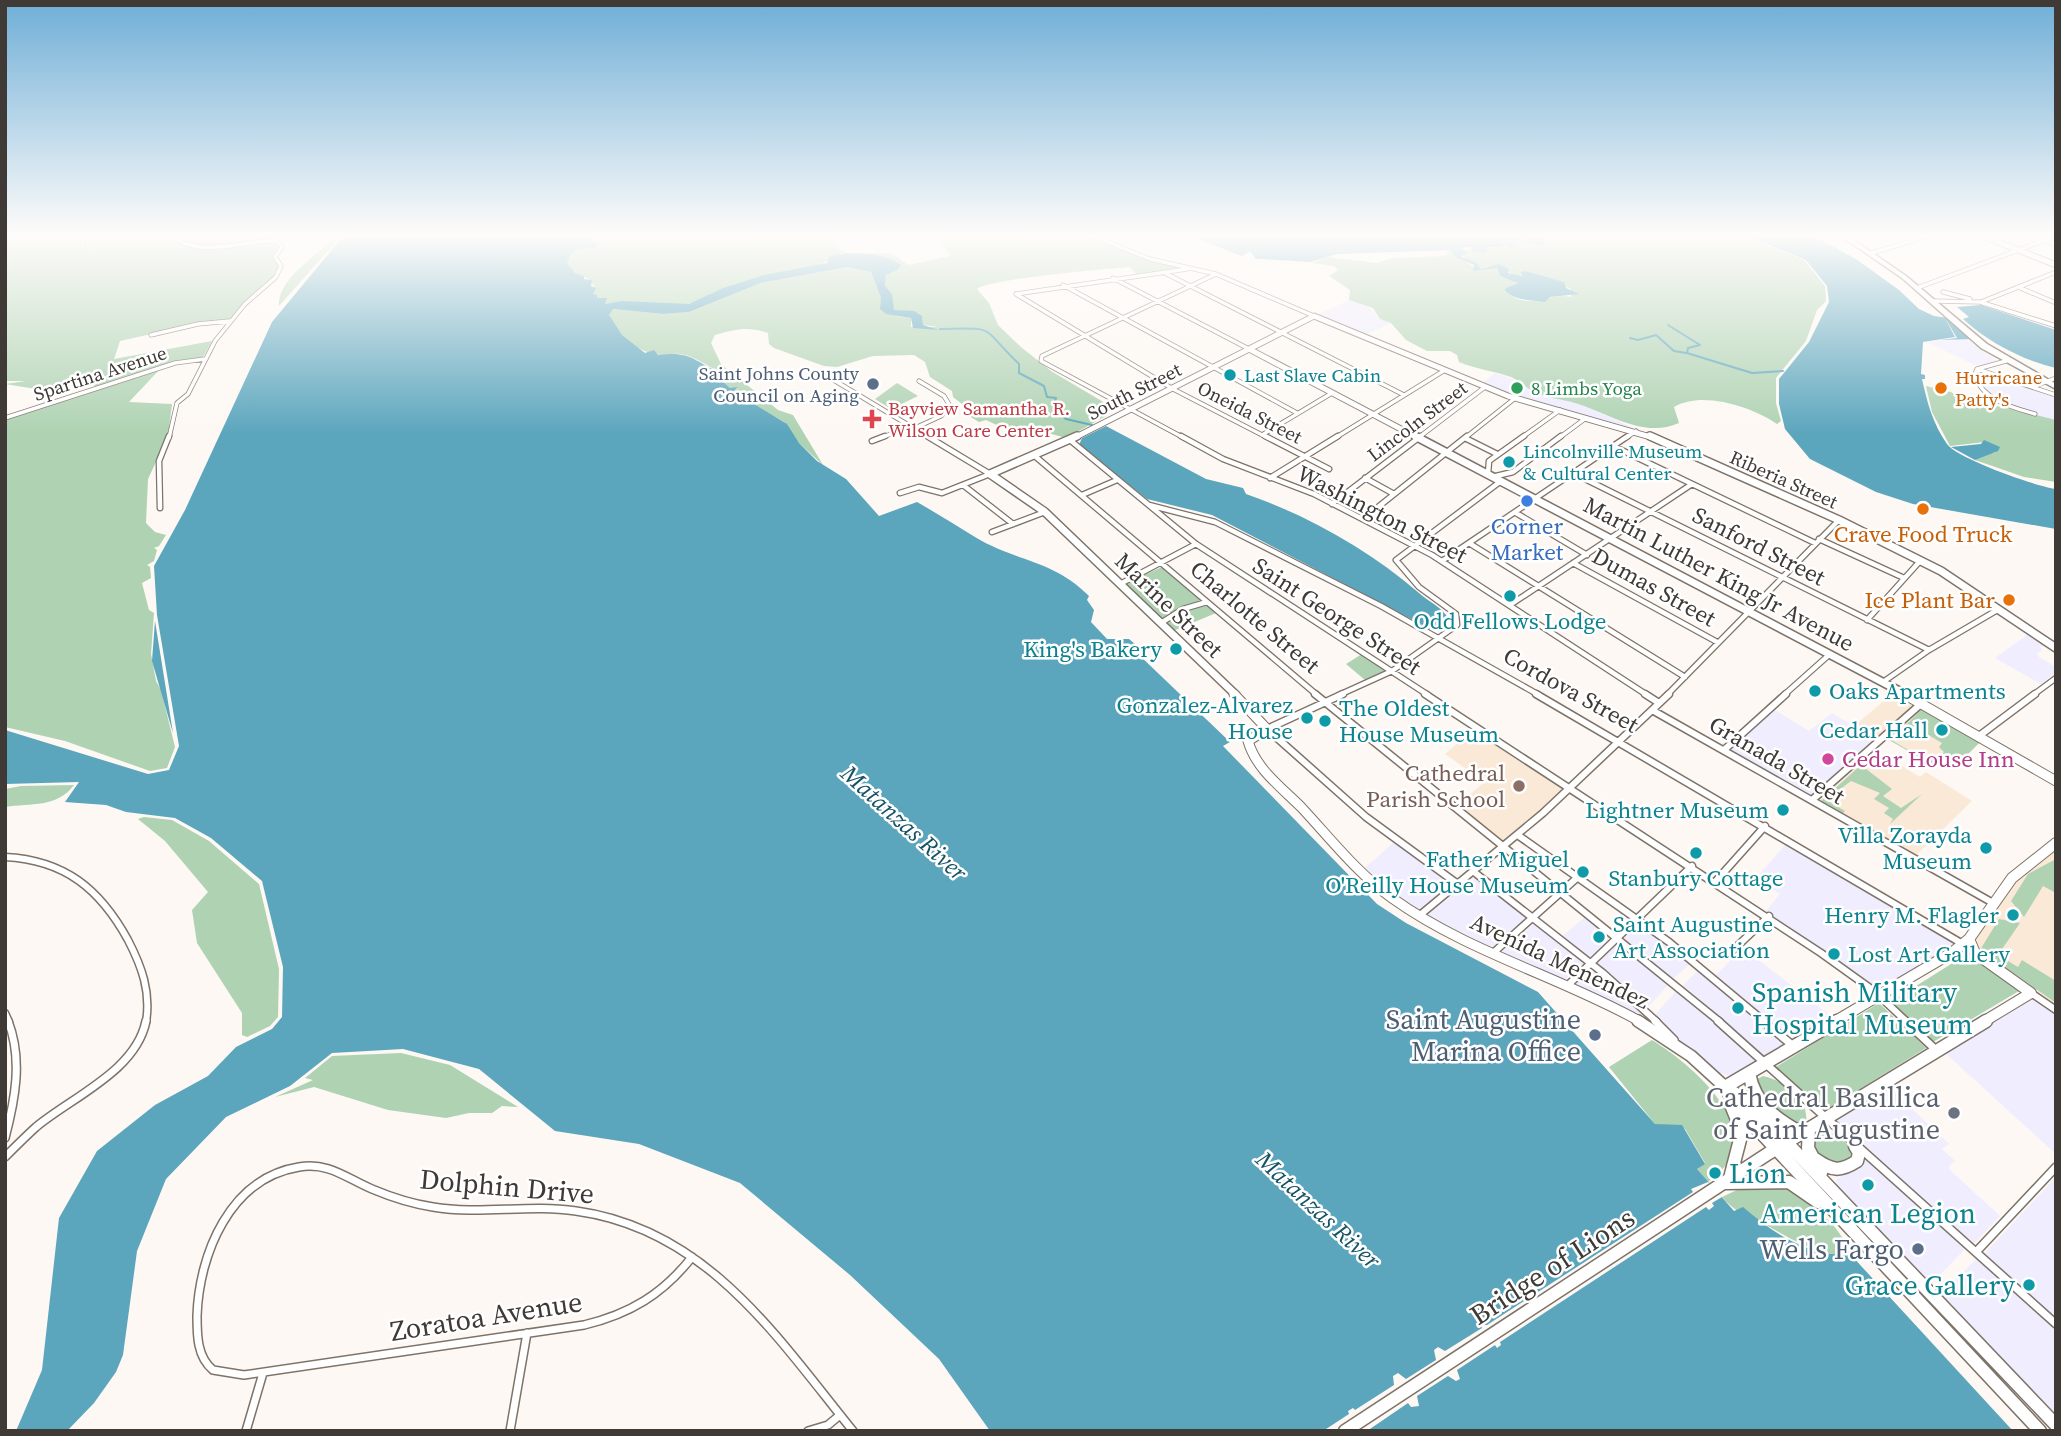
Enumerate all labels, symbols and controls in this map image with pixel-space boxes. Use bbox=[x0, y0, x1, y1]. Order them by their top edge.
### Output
street label: Spartina Avenue bbox=[30, 339, 170, 407]
street label: South Street bbox=[1083, 356, 1186, 426]
place label: Saint Johns County Council on Aging bbox=[699, 360, 859, 408]
place label: Last Slave Cabin bbox=[1244, 362, 1381, 388]
place label: Hurricane Patty's bbox=[1955, 364, 2042, 412]
marker: Last Slave Cabin bbox=[1222, 367, 1238, 383]
street label: Lincoln Street bbox=[1362, 374, 1473, 467]
street label: Oneida Street bbox=[1193, 375, 1307, 450]
place label: 8 Limbs Yoga bbox=[1531, 375, 1642, 401]
marker: Saint Johns County Council on Aging bbox=[865, 376, 881, 392]
marker: 8 Limbs Yoga bbox=[1509, 380, 1525, 396]
marker: Hurricane Patty's bbox=[1933, 380, 1949, 396]
place label: Bayview Samantha R. Wilson Care Center bbox=[888, 395, 1070, 443]
marker: Bayview Samantha R. Wilson Care Center bbox=[862, 409, 882, 429]
place label: Lincolnville Museum & Cultural Center bbox=[1523, 438, 1702, 486]
street label: Riberia Street bbox=[1726, 444, 1843, 515]
marker: Lincolnville Museum & Cultural Center bbox=[1501, 454, 1517, 470]
street label: Washington Street bbox=[1291, 457, 1473, 571]
street label: Martin Luther King Jr Avenue bbox=[1578, 489, 1860, 659]
marker: Corner Market bbox=[1519, 493, 1535, 509]
street label: Sanford Street bbox=[1687, 499, 1831, 593]
marker: Crave Food Truck bbox=[1915, 501, 1931, 517]
place label: Corner Market bbox=[1491, 510, 1564, 568]
place label: Crave Food Truck bbox=[1834, 518, 2013, 550]
street label: Dumas Street bbox=[1586, 540, 1722, 634]
street label: Marine Street bbox=[1108, 545, 1230, 665]
street label: Saint George Street bbox=[1247, 550, 1428, 683]
street label: Charlotte Street bbox=[1183, 553, 1327, 681]
place label: Ice Plant Bar bbox=[1864, 584, 1995, 616]
marker: Odd Fellows Lodge bbox=[1502, 588, 1518, 604]
marker: Ice Plant Bar bbox=[2001, 592, 2017, 608]
place label: Odd Fellows Lodge bbox=[1413, 605, 1607, 637]
place label: King's Bakery bbox=[1023, 633, 1162, 665]
street label: Cordova Street bbox=[1498, 640, 1645, 741]
marker: King's Bakery bbox=[1168, 641, 1184, 657]
place label: Oaks Apartments bbox=[1829, 675, 2006, 707]
marker: Oaks Apartments bbox=[1807, 683, 1823, 699]
place label: Gonzalez-Alvarez House bbox=[1117, 689, 1293, 747]
place label: The Oldest House Museum bbox=[1339, 692, 1499, 750]
street label: Granada Street bbox=[1703, 708, 1851, 812]
marker: Gonzalez-Alvarez House bbox=[1299, 710, 1315, 726]
marker: The Oldest House Museum bbox=[1317, 713, 1333, 729]
place label: Cedar Hall bbox=[1819, 714, 1928, 746]
marker: Cedar Hall bbox=[1934, 722, 1950, 738]
place label: Cedar House Inn bbox=[1842, 743, 2015, 775]
marker: Cedar House Inn bbox=[1820, 751, 1836, 767]
water label: Matanzas River bbox=[833, 756, 976, 889]
place label: Cathedral Parish School bbox=[1366, 757, 1505, 815]
marker: Cathedral Parish School bbox=[1511, 778, 1527, 794]
place label: Lightner Museum bbox=[1585, 794, 1769, 826]
marker: Lightner Museum bbox=[1775, 802, 1791, 818]
place label: Villa Zorayda Museum bbox=[1838, 819, 1972, 877]
marker: Villa Zorayda Museum bbox=[1978, 840, 1994, 856]
place label: Father Miguel O'Reilly House Museum bbox=[1325, 843, 1569, 901]
marker: Stanbury Cottage bbox=[1688, 845, 1704, 861]
place label: Stanbury Cottage bbox=[1608, 862, 1784, 894]
marker: Father Miguel O'Reilly House Museum bbox=[1575, 864, 1591, 880]
place label: Henry M. Flagler bbox=[1824, 899, 1999, 931]
street label: Avenida Menendez bbox=[1465, 905, 1655, 1017]
marker: Henry M. Flagler bbox=[2005, 907, 2021, 923]
place label: Saint Augustine Art Association bbox=[1613, 908, 1773, 966]
marker: Saint Augustine Art Association bbox=[1591, 929, 1607, 945]
place label: Lost Art Gallery bbox=[1848, 938, 2010, 970]
marker: Lost Art Gallery bbox=[1826, 946, 1842, 962]
place label: Spanish Military Hospital Museum bbox=[1752, 973, 1973, 1043]
place label: Saint Augustine Marina Office bbox=[1386, 1000, 1581, 1070]
marker: Spanish Military Hospital Museum bbox=[1730, 1000, 1746, 1016]
marker: Saint Augustine Marina Office bbox=[1587, 1027, 1603, 1043]
place label: Cathedral Basillica of Saint Augustine bbox=[1706, 1078, 1941, 1148]
marker: Cathedral Basillica of Saint Augustine bbox=[1946, 1105, 1962, 1121]
water label: Matanzas River bbox=[1248, 1143, 1389, 1277]
place label: Lion bbox=[1729, 1154, 1786, 1192]
street label: Dolphin Drive bbox=[418, 1159, 596, 1213]
marker: Lion bbox=[1707, 1165, 1723, 1181]
marker: American Legion bbox=[1860, 1177, 1876, 1193]
place label: American Legion bbox=[1760, 1194, 1976, 1232]
street label: Bridge of Lions bbox=[1462, 1198, 1642, 1334]
place label: Wells Fargo bbox=[1759, 1230, 1904, 1268]
marker: Wells Fargo bbox=[1910, 1241, 1926, 1257]
place label: Grace Gallery bbox=[1845, 1266, 2016, 1304]
marker: Grace Gallery bbox=[2021, 1277, 2037, 1293]
street label: Zoratoa Avenue bbox=[387, 1282, 585, 1350]

